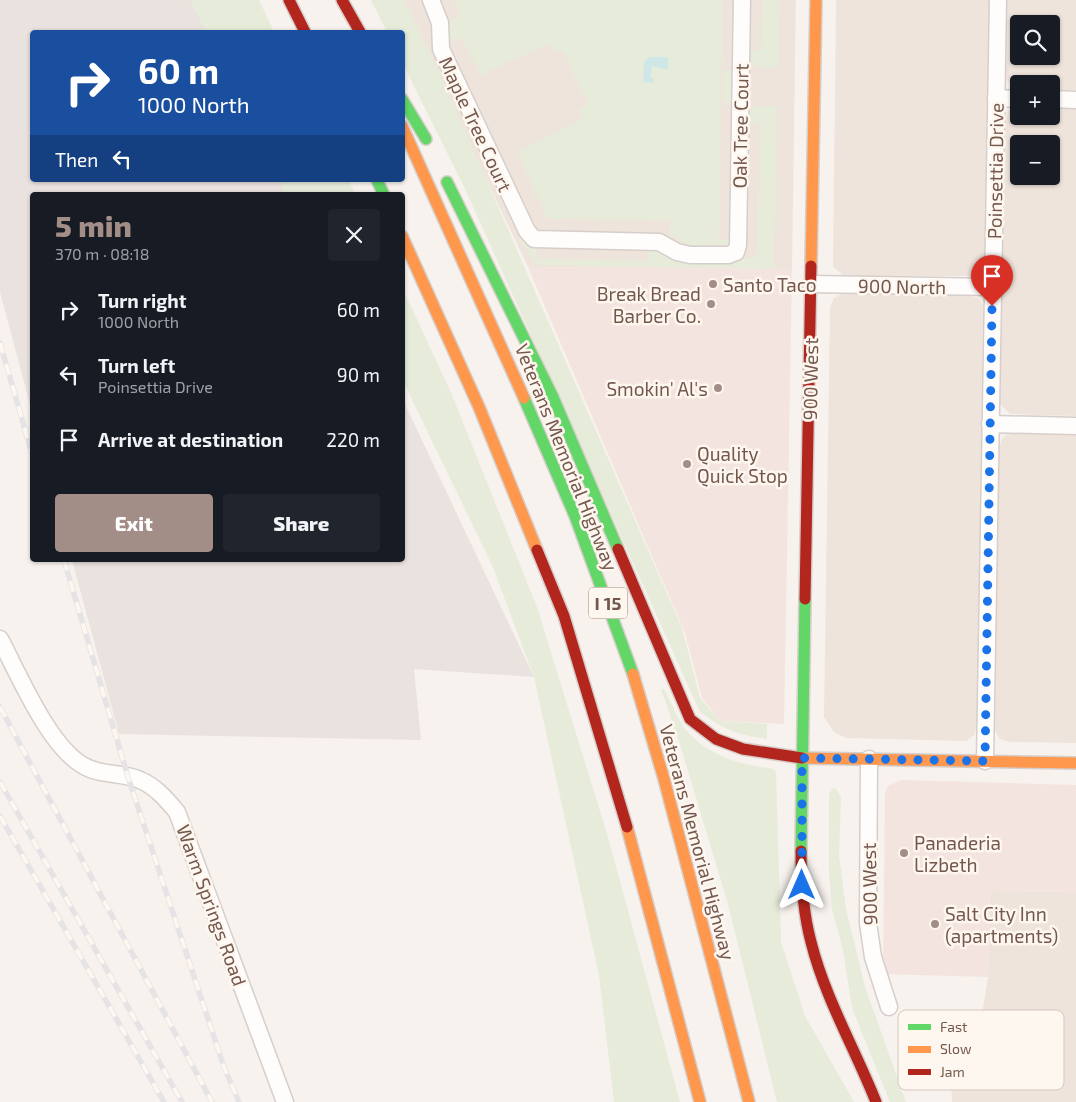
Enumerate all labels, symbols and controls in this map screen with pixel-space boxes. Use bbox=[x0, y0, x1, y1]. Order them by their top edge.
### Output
map controls bbox=[1010, 15, 1060, 185]
button: search bbox=[1010, 15, 1060, 65]
text: 60 m bbox=[138, 49, 219, 91]
icon: right bbox=[55, 50, 120, 115]
street label: Maple Tree Court bbox=[435, 53, 517, 195]
street label: Oak Tree Court bbox=[727, 63, 753, 189]
button: + bbox=[1010, 75, 1060, 125]
text: 1000 North bbox=[138, 91, 249, 117]
street label: Poinsettia Drive bbox=[982, 103, 1008, 239]
button: − bbox=[1010, 135, 1060, 185]
icon: left bbox=[108, 145, 136, 173]
text: Then bbox=[55, 148, 98, 171]
text: 5 min bbox=[55, 207, 132, 243]
button: close bbox=[328, 209, 380, 261]
text: 370 m · 08:18 bbox=[55, 244, 149, 263]
pin bbox=[971, 255, 1013, 306]
icon: arrive bbox=[978, 262, 1006, 290]
place label: Santo Taco bbox=[723, 273, 817, 296]
street label: 900 North bbox=[858, 274, 946, 298]
marker: Santo Taco bbox=[707, 278, 719, 290]
place label: Break Bread Barber Co. bbox=[597, 282, 701, 327]
text: Turn right bbox=[98, 289, 186, 312]
icon: right bbox=[55, 296, 83, 324]
text: 60 m bbox=[337, 298, 380, 321]
marker: Break Bread Barber Co. bbox=[705, 298, 717, 310]
text: 1000 North bbox=[98, 312, 179, 331]
street label: 900 West bbox=[798, 338, 822, 420]
street label: Veterans Memorial Highway bbox=[511, 340, 623, 574]
text: Turn left bbox=[98, 354, 175, 377]
icon: left bbox=[55, 361, 83, 389]
text: 90 m bbox=[337, 363, 380, 386]
text: Poinsettia Drive bbox=[98, 377, 213, 396]
place label: Smokin' Al's bbox=[606, 377, 708, 400]
marker: Smokin' Al's bbox=[712, 382, 724, 394]
icon: arrive bbox=[55, 426, 83, 454]
text: Arrive at destination bbox=[98, 428, 283, 451]
text: 220 m bbox=[326, 428, 380, 451]
place label: Quality Quick Stop bbox=[697, 442, 788, 487]
marker: Quality Quick Stop bbox=[681, 458, 693, 470]
button: Exit bbox=[55, 494, 213, 552]
button: Share bbox=[223, 494, 380, 552]
road number: I 15 bbox=[589, 588, 627, 618]
street label: Veterans Memorial Highway bbox=[655, 722, 741, 962]
street label: Warm Springs Road bbox=[172, 821, 252, 989]
place label: Panaderia Lizbeth bbox=[914, 831, 1001, 876]
street label: 900 West bbox=[857, 843, 881, 925]
marker: Panaderia Lizbeth bbox=[898, 847, 910, 859]
position arrow bbox=[775, 858, 827, 910]
place label: Salt City Inn (apartments) bbox=[945, 902, 1058, 947]
marker: Salt City Inn (apartments) bbox=[929, 918, 941, 930]
legend bbox=[898, 1010, 1064, 1090]
text: Fast bbox=[940, 1018, 967, 1035]
text: Slow bbox=[940, 1040, 972, 1057]
text: Jam bbox=[940, 1063, 965, 1080]

